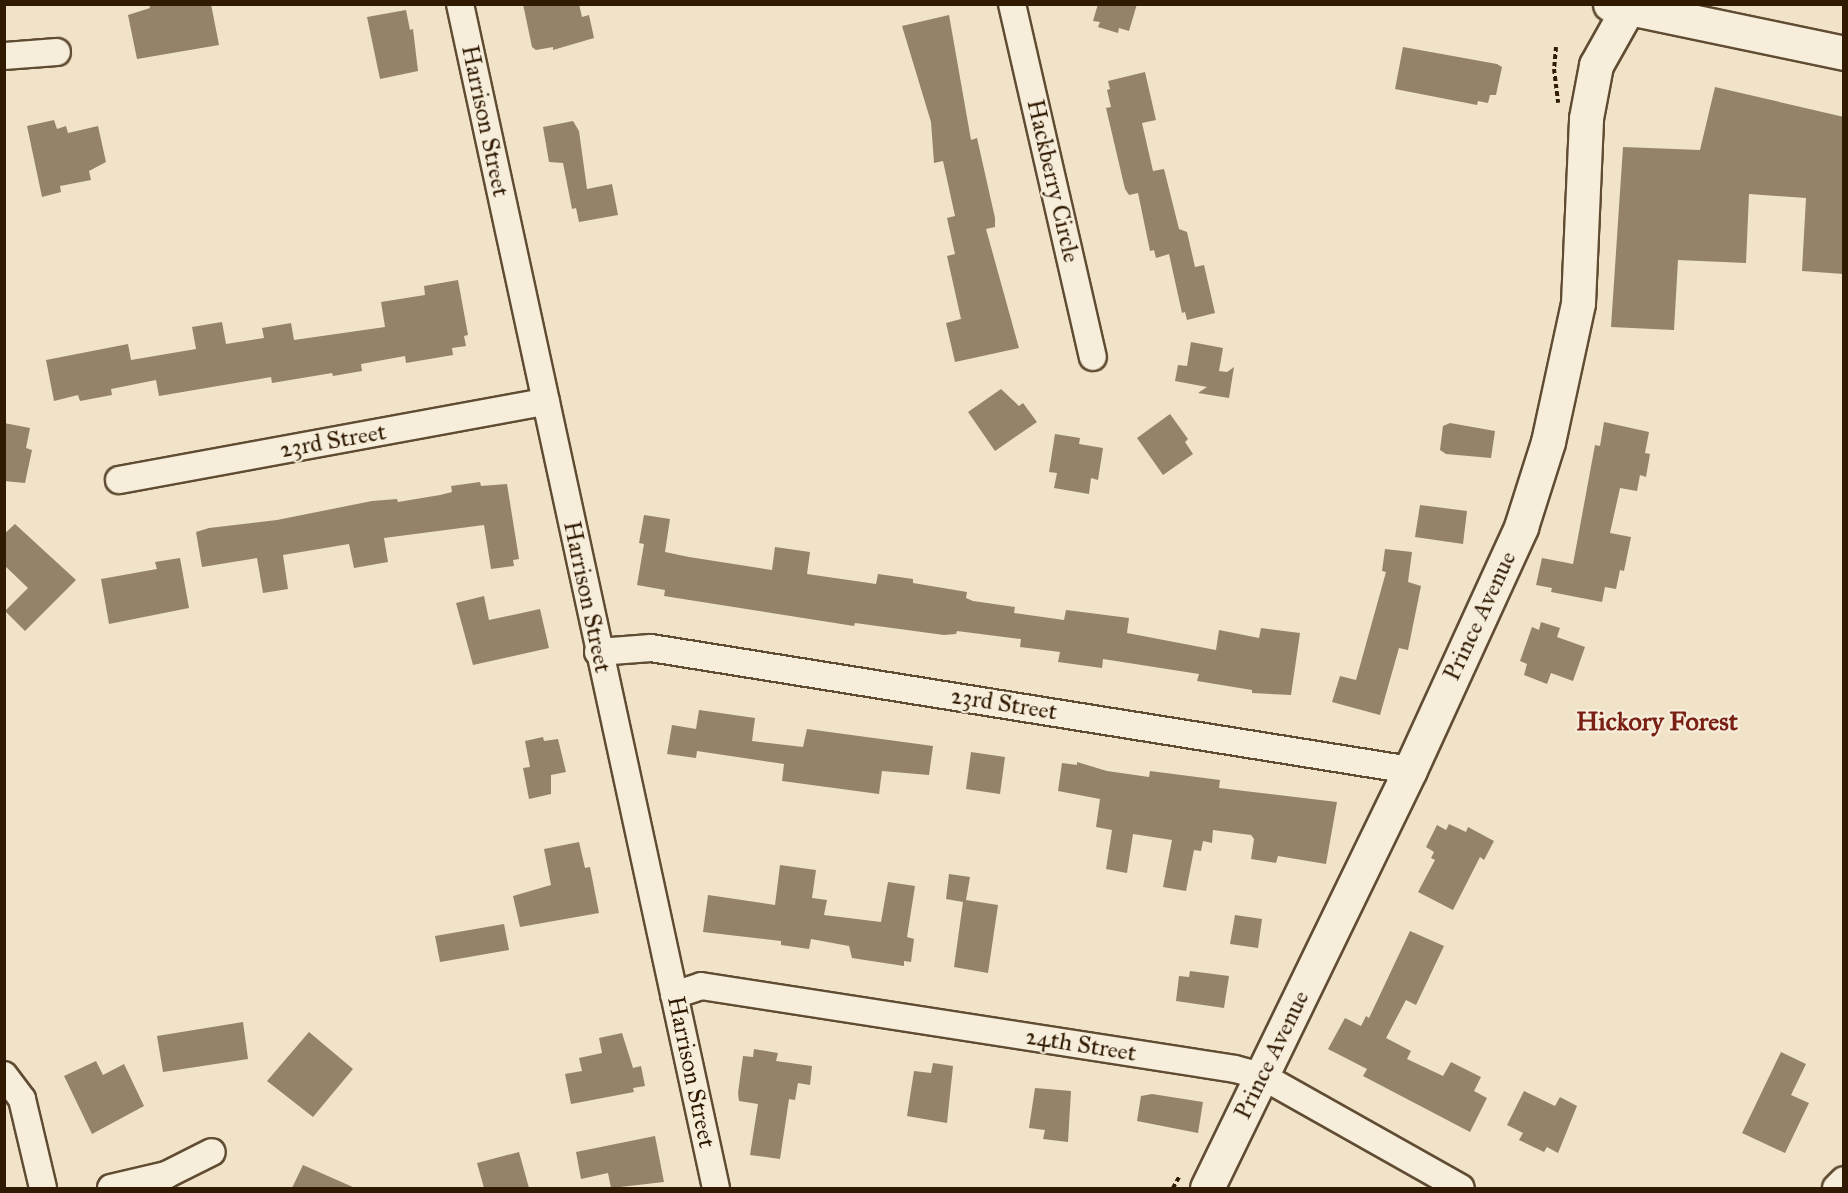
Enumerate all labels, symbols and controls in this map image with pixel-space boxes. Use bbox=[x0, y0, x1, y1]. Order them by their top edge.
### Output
street label: Harrison Street bbox=[455, 43, 515, 199]
street label: Hackberry Circle bbox=[1020, 97, 1086, 265]
street label: 23rd Street bbox=[278, 418, 388, 464]
street label: Harrison Street bbox=[557, 519, 617, 675]
street label: Prince Avenue bbox=[1437, 547, 1523, 685]
street label: 23rd Street bbox=[949, 681, 1059, 727]
district label: Hickory Forest bbox=[1576, 706, 1738, 738]
street label: Prince Avenue bbox=[1228, 986, 1316, 1124]
street label: Harrison Street bbox=[661, 994, 721, 1150]
street label: 24th Street bbox=[1024, 1022, 1138, 1068]

